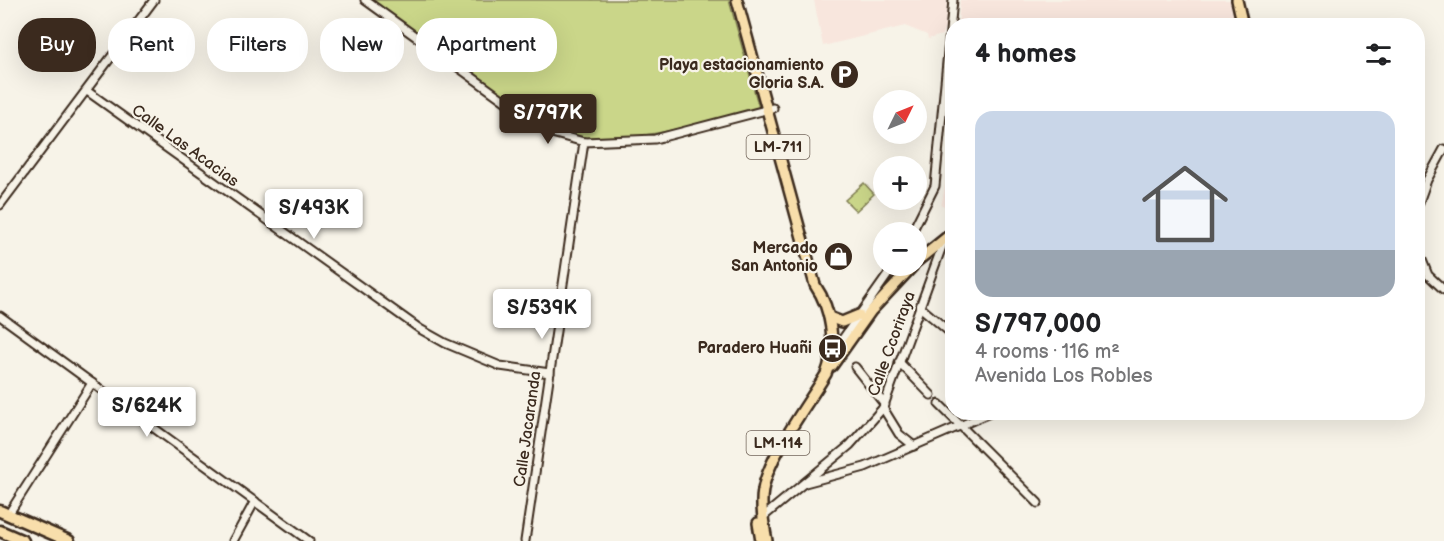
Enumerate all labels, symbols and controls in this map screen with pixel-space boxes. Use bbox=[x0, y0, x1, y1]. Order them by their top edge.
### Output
chip: Buy bbox=[18, 18, 96, 72]
chip: Rent bbox=[108, 18, 195, 72]
chip: Filters bbox=[207, 18, 308, 72]
chip: New bbox=[320, 18, 404, 72]
chip: Apartment bbox=[416, 18, 557, 72]
icon: filters bbox=[1362, 38, 1395, 71]
text: 4 homes bbox=[975, 39, 1076, 70]
place label: Playa estacionamiento Gloria S.A. bbox=[659, 56, 824, 93]
parking icon: Playa estacionamiento Gloria S.A. bbox=[829, 58, 861, 90]
north arrow bbox=[873, 90, 927, 144]
map controls bbox=[873, 90, 927, 276]
pin: S/797K bbox=[499, 94, 597, 145]
street label: Calle Las Acacias bbox=[128, 101, 242, 191]
text: S/797K bbox=[513, 101, 583, 125]
road number: LM-711 bbox=[746, 135, 810, 159]
icon: home bbox=[1131, 150, 1239, 258]
button: + bbox=[873, 156, 927, 210]
pin: S/493K bbox=[265, 189, 363, 240]
text: S/493K bbox=[279, 196, 349, 220]
button: − bbox=[873, 222, 927, 276]
place label: Mercado San Antonio bbox=[731, 239, 818, 276]
shop icon: Mercado San Antonio bbox=[823, 241, 855, 273]
pin: S/539K bbox=[493, 289, 591, 340]
street label: Calle Ccoriraya bbox=[864, 289, 920, 399]
text: S/539K bbox=[507, 296, 577, 320]
text: S/797,000 bbox=[975, 309, 1102, 340]
bus stop icon: Paradero Huañi bbox=[817, 332, 849, 364]
place label: Paradero Huañi bbox=[698, 339, 812, 358]
text: 4 rooms · 116 m² bbox=[975, 340, 1120, 364]
text: Avenida Los Robles bbox=[975, 364, 1153, 388]
street label: Calle Jacaranda bbox=[510, 370, 546, 488]
pin: S/624K bbox=[98, 387, 196, 438]
text: S/624K bbox=[112, 394, 182, 418]
road number: LM-114 bbox=[746, 431, 810, 455]

